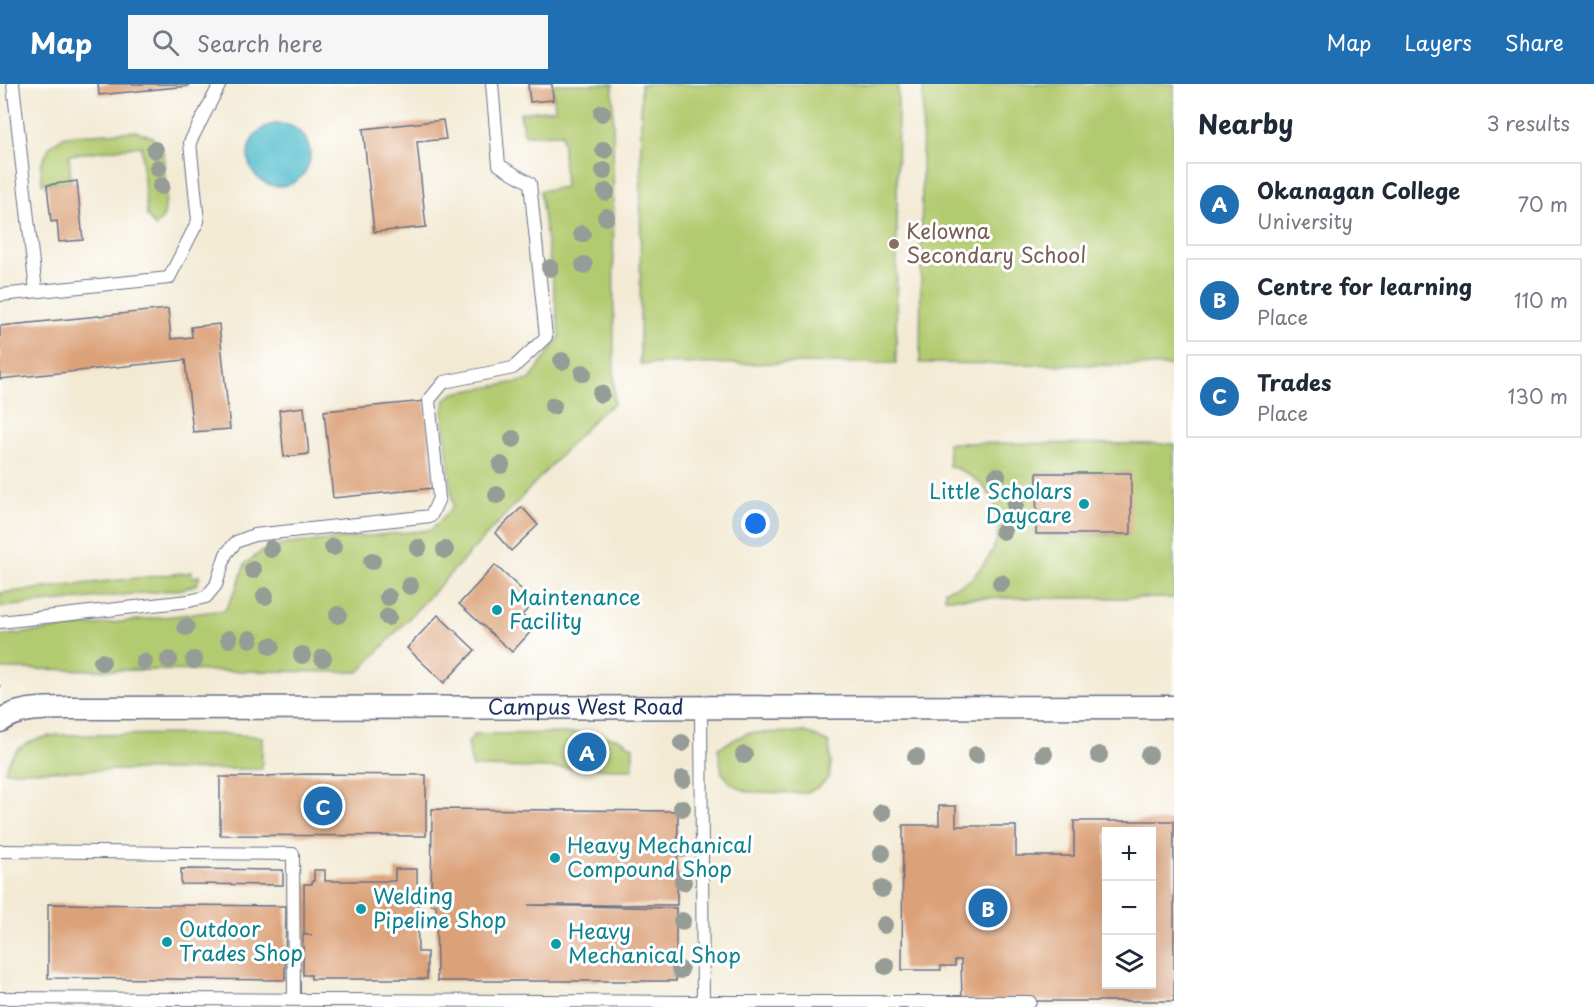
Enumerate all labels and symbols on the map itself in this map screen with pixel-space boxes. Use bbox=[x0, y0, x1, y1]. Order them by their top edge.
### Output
place label: Kelowna Secondary School bbox=[906, 214, 1086, 270]
marker: Kelowna Secondary School bbox=[887, 237, 901, 251]
place label: Little Scholars Daycare bbox=[929, 474, 1072, 530]
marker: Little Scholars Daycare bbox=[1077, 497, 1091, 511]
your location bbox=[741, 509, 770, 538]
place label: Maintenance Facility bbox=[509, 580, 641, 636]
marker: Maintenance Facility bbox=[490, 603, 504, 617]
street label: Campus West Road bbox=[488, 689, 684, 722]
pin: A bbox=[568, 730, 606, 774]
pin: C bbox=[304, 784, 342, 828]
place label: Heavy Mechanical Compound Shop bbox=[567, 828, 752, 884]
marker: Heavy Mechanical Compound Shop bbox=[548, 851, 562, 865]
place label: Welding Pipeline Shop bbox=[373, 879, 506, 935]
pin: B bbox=[968, 886, 1008, 930]
marker: Welding Pipeline Shop bbox=[354, 902, 368, 916]
place label: Outdoor Trades Shop bbox=[179, 912, 303, 968]
place label: Heavy Mechanical Shop bbox=[568, 914, 741, 970]
marker: Outdoor Trades Shop bbox=[160, 935, 174, 949]
marker: Heavy Mechanical Shop bbox=[549, 937, 563, 951]

